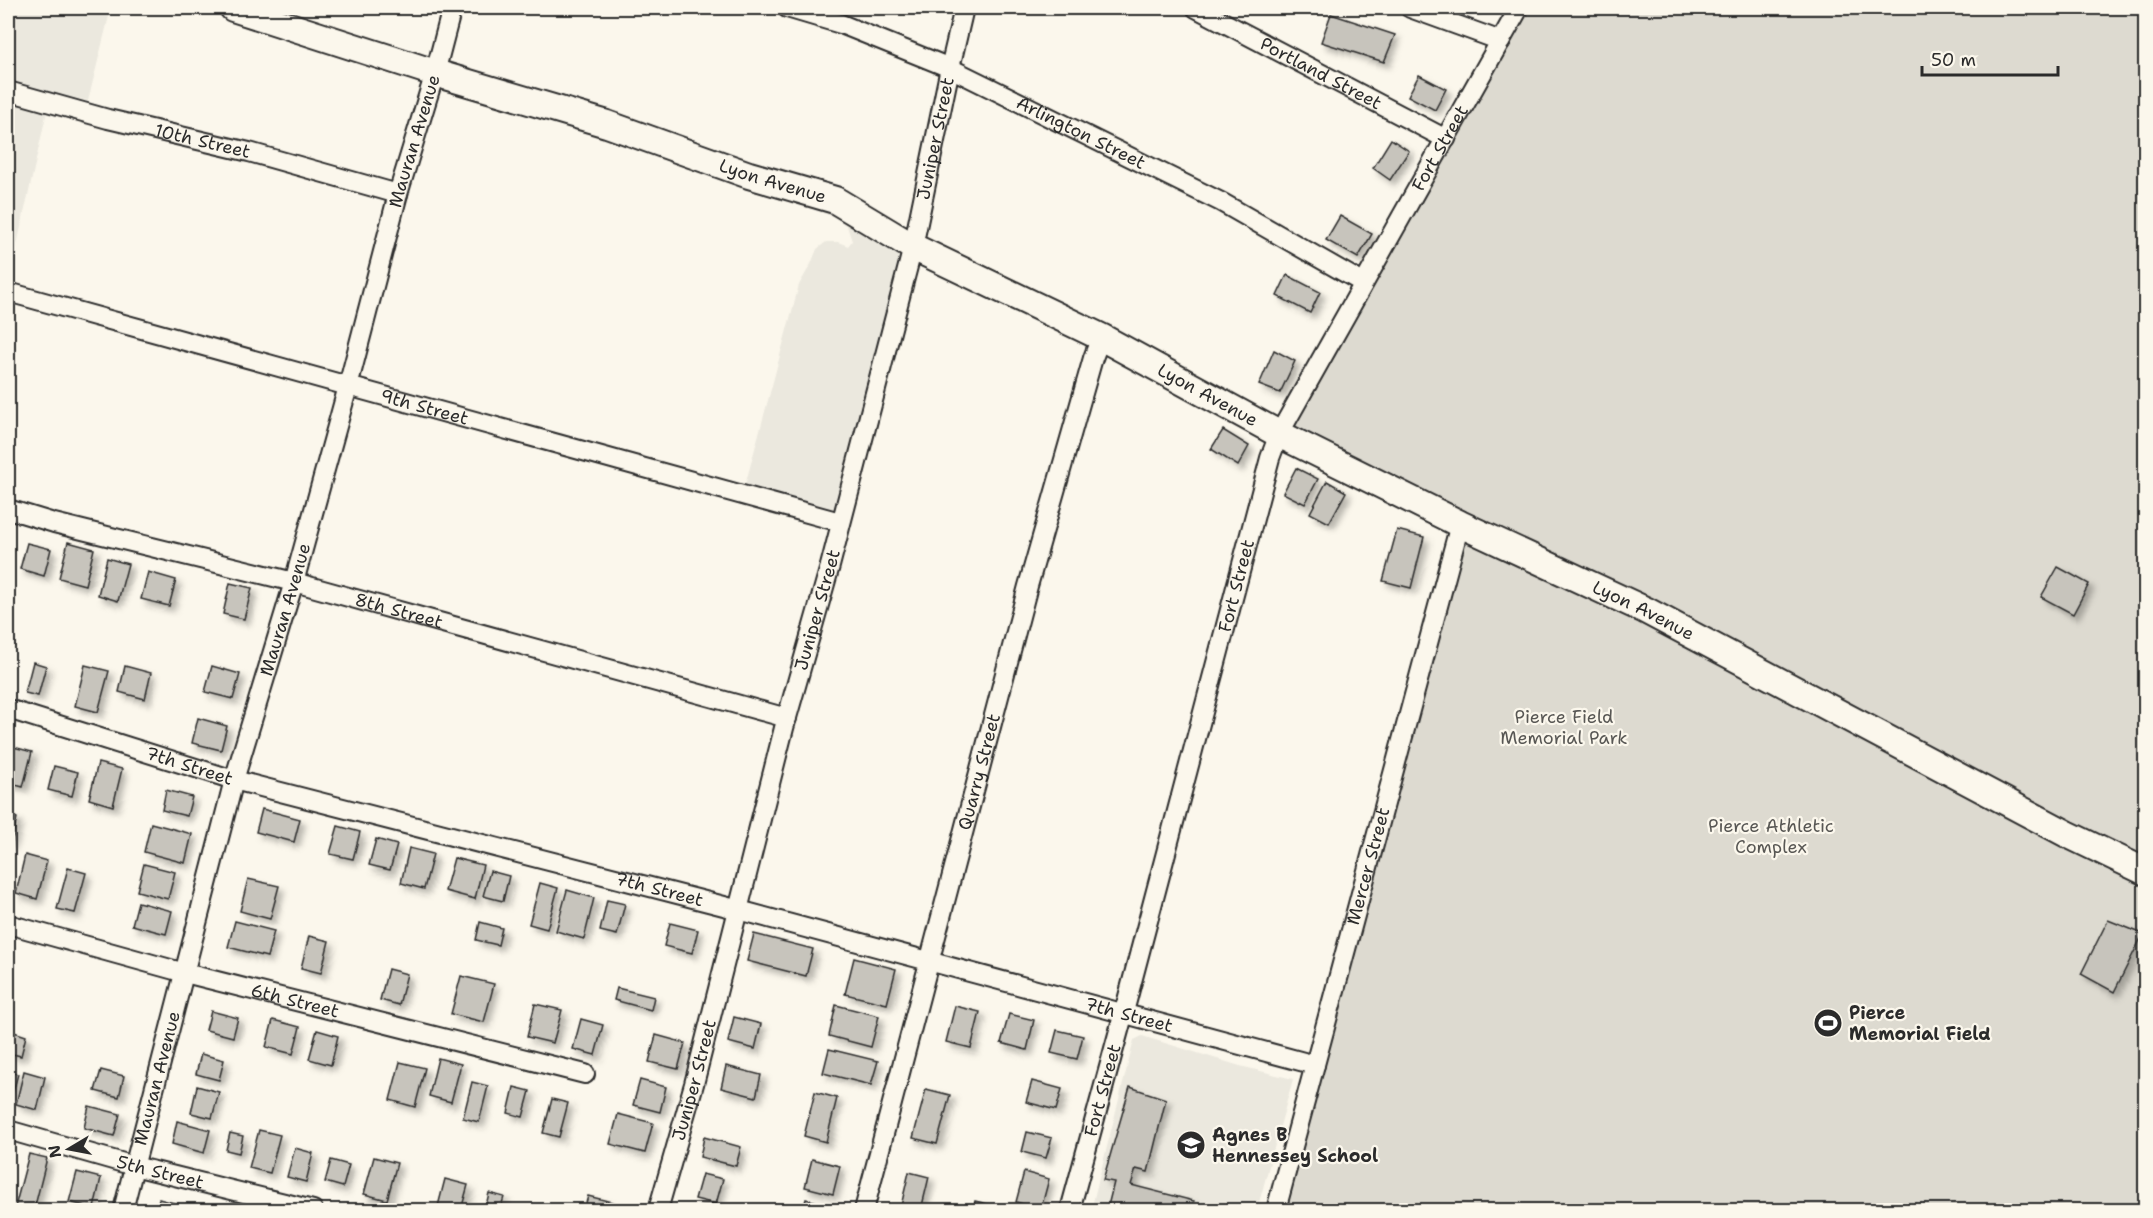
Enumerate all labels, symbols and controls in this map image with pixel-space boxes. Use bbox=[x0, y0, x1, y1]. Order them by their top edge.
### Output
street label: Portland Street bbox=[1256, 32, 1386, 115]
scale bar bbox=[1922, 39, 2058, 77]
text: 50 m bbox=[1931, 48, 1976, 72]
street label: Mauran Avenue bbox=[383, 72, 446, 210]
street label: Juniper Street bbox=[911, 75, 960, 202]
street label: Arlington Street bbox=[1012, 91, 1150, 175]
street label: Fort Street bbox=[1406, 101, 1474, 195]
street label: 10th Street bbox=[152, 118, 253, 164]
street label: Lyon Avenue bbox=[716, 153, 829, 209]
street label: Lyon Avenue bbox=[1153, 358, 1262, 432]
street label: 9th Street bbox=[378, 384, 471, 431]
street label: Fort Street bbox=[1213, 537, 1260, 635]
street label: Mauran Avenue bbox=[254, 540, 316, 679]
street label: Juniper Street bbox=[789, 547, 846, 673]
street label: Lyon Avenue bbox=[1588, 575, 1698, 646]
street label: 8th Street bbox=[352, 587, 446, 635]
park label: Pierce Field Memorial Park bbox=[1500, 705, 1628, 750]
street label: Quarry Street bbox=[952, 711, 1006, 833]
street label: 7th Street bbox=[143, 741, 236, 791]
street label: Mercer Street bbox=[1341, 805, 1395, 928]
park label: Pierce Athletic Complex bbox=[1708, 814, 1834, 859]
street label: 7th Street bbox=[613, 866, 706, 912]
street label: 6th Street bbox=[248, 978, 342, 1023]
street label: 7th Street bbox=[1082, 992, 1176, 1038]
place label: Pierce Memorial Field bbox=[1849, 1001, 1991, 1046]
sports icon: Pierce Memorial Field bbox=[1812, 1007, 1844, 1039]
street label: Mauran Avenue bbox=[128, 1009, 186, 1148]
street label: Juniper Street bbox=[666, 1017, 722, 1143]
street label: Fort Street bbox=[1079, 1041, 1127, 1139]
north arrow bbox=[39, 1119, 99, 1179]
place label: Agnes B Hennessey School bbox=[1212, 1123, 1378, 1168]
school or university icon: Agnes B Hennessey School bbox=[1175, 1129, 1207, 1161]
text: N bbox=[43, 1143, 66, 1160]
street label: 5th Street bbox=[114, 1150, 206, 1195]

